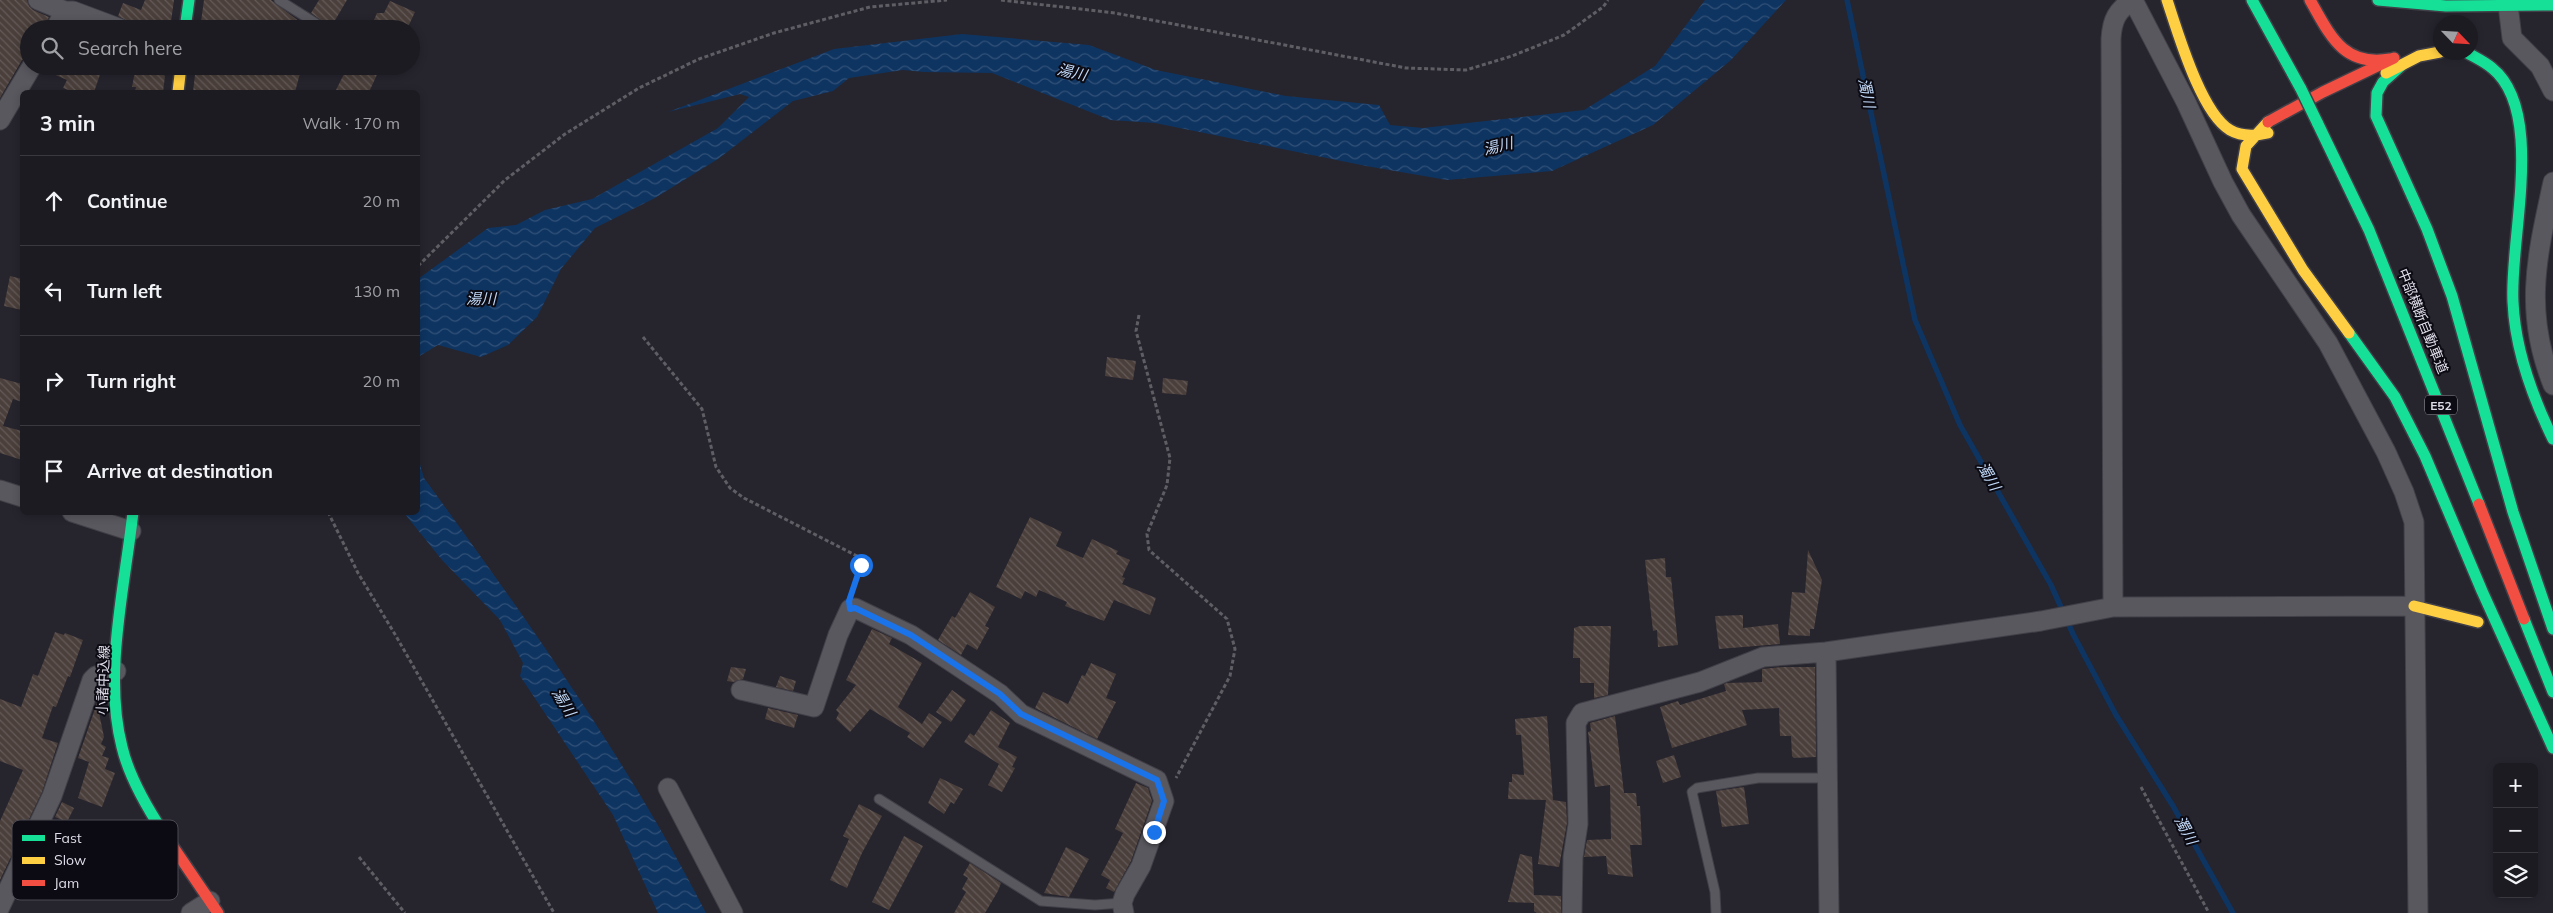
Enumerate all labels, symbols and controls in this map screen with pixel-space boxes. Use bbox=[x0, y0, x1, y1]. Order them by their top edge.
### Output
north arrow bbox=[2433, 15, 2478, 60]
search box bbox=[20, 20, 420, 75]
icon: search bbox=[38, 34, 66, 62]
text: Search here bbox=[78, 36, 182, 60]
water label: 湯川 bbox=[1055, 59, 1091, 85]
water label: 濁川 bbox=[1855, 76, 1880, 112]
text: 3 min bbox=[40, 110, 95, 136]
text: Walk · 170 m bbox=[302, 113, 400, 133]
water label: 湯川 bbox=[1481, 133, 1517, 159]
icon: ahead bbox=[40, 187, 68, 215]
text: Continue bbox=[87, 189, 167, 213]
text: 20 m bbox=[363, 191, 400, 211]
street label: 中部横断自動車道 bbox=[2394, 266, 2452, 376]
icon: left bbox=[40, 277, 68, 305]
text: Turn left bbox=[87, 279, 162, 303]
text: 130 m bbox=[353, 281, 400, 301]
water label: 湯川 bbox=[466, 289, 498, 308]
icon: right bbox=[40, 367, 68, 395]
text: Turn right bbox=[87, 369, 176, 393]
text: 20 m bbox=[363, 371, 400, 391]
road number: E52 bbox=[2425, 396, 2457, 414]
icon: arrive bbox=[40, 457, 68, 485]
water label: 濁川 bbox=[1973, 458, 2006, 495]
text: Arrive at destination bbox=[87, 459, 273, 483]
route start bbox=[850, 554, 873, 577]
street label: 小諸中込線 bbox=[93, 645, 113, 715]
water label: 湯川 bbox=[548, 684, 581, 721]
map controls bbox=[2493, 763, 2538, 898]
button: + bbox=[2493, 763, 2538, 808]
button: − bbox=[2493, 808, 2538, 853]
water label: 濁川 bbox=[2170, 812, 2203, 849]
legend bbox=[12, 820, 178, 900]
route end bbox=[1143, 821, 1166, 844]
text: Fast bbox=[54, 829, 82, 847]
text: Slow bbox=[54, 851, 86, 869]
button: layers bbox=[2493, 853, 2538, 898]
text: Jam bbox=[54, 874, 79, 892]

